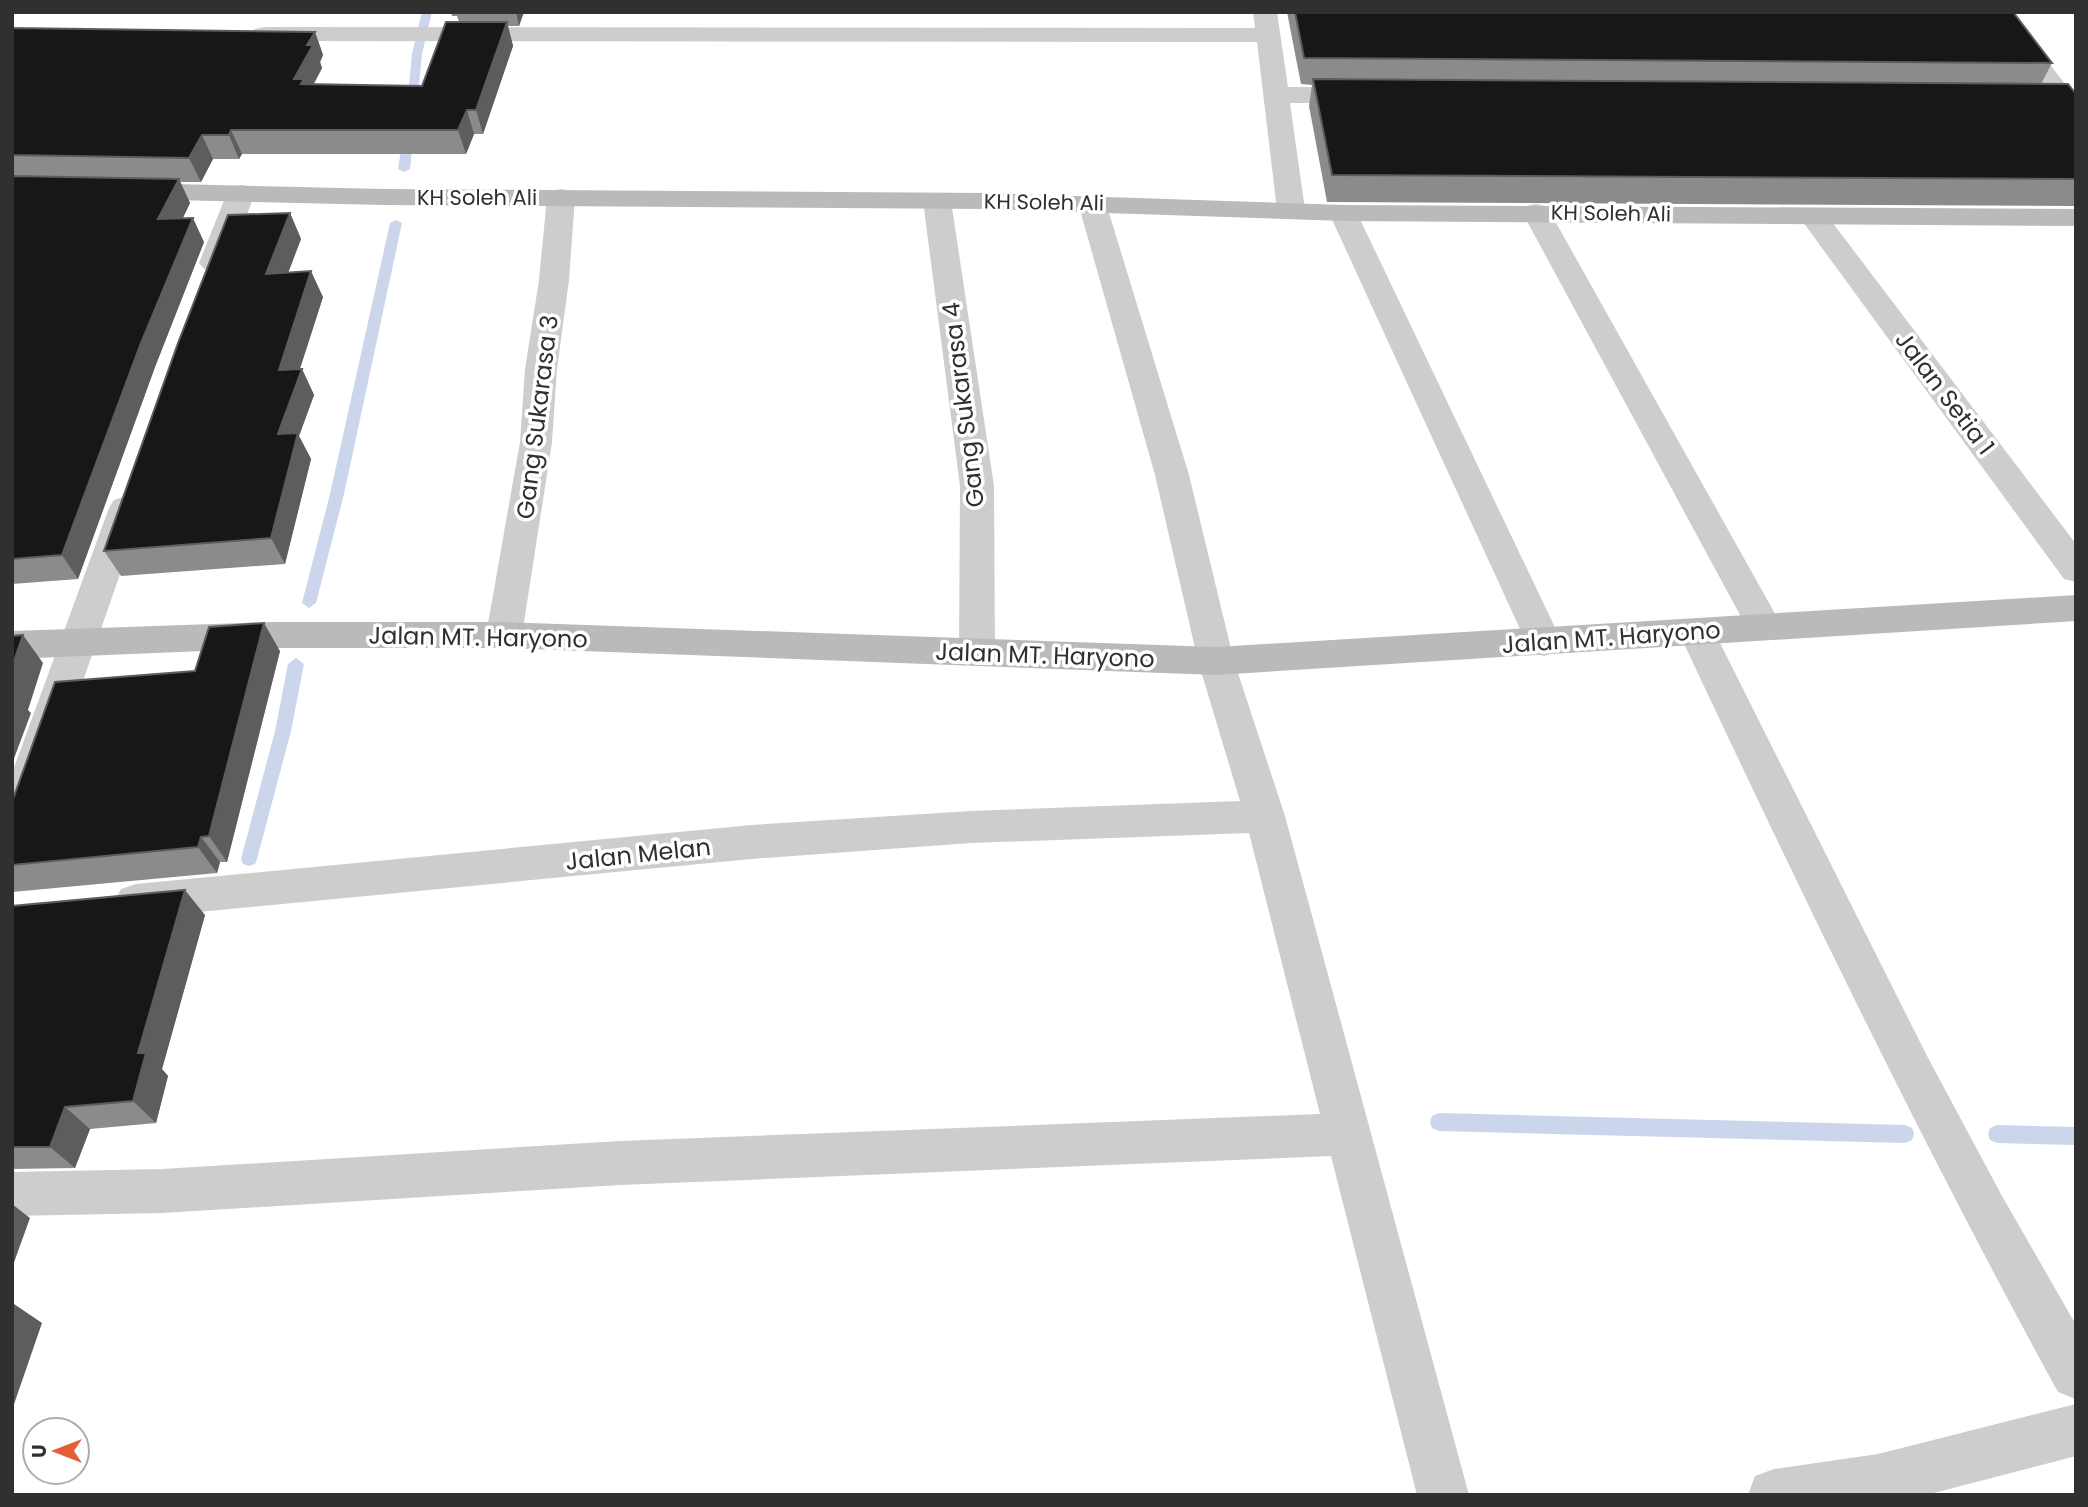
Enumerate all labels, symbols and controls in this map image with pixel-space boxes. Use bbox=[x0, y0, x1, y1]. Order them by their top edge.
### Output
street label: KH Soleh Ali bbox=[417, 183, 537, 212]
street label: KH Soleh Ali bbox=[984, 186, 1104, 218]
street label: KH Soleh Ali bbox=[1551, 197, 1671, 229]
street label: Gang Sukarasa 4 bbox=[934, 301, 992, 509]
street label: Gang Sukarasa 3 bbox=[508, 313, 566, 521]
street label: Jalan Setia 1 bbox=[1888, 324, 2002, 462]
street label: Jalan MT. Haryono bbox=[1500, 613, 1722, 661]
street label: Jalan MT. Haryono bbox=[368, 619, 588, 655]
street label: Jalan MT. Haryono bbox=[935, 635, 1155, 675]
street label: Jalan Melan bbox=[564, 830, 712, 878]
north arrow bbox=[21, 1416, 91, 1486]
text: U bbox=[26, 1444, 53, 1458]

